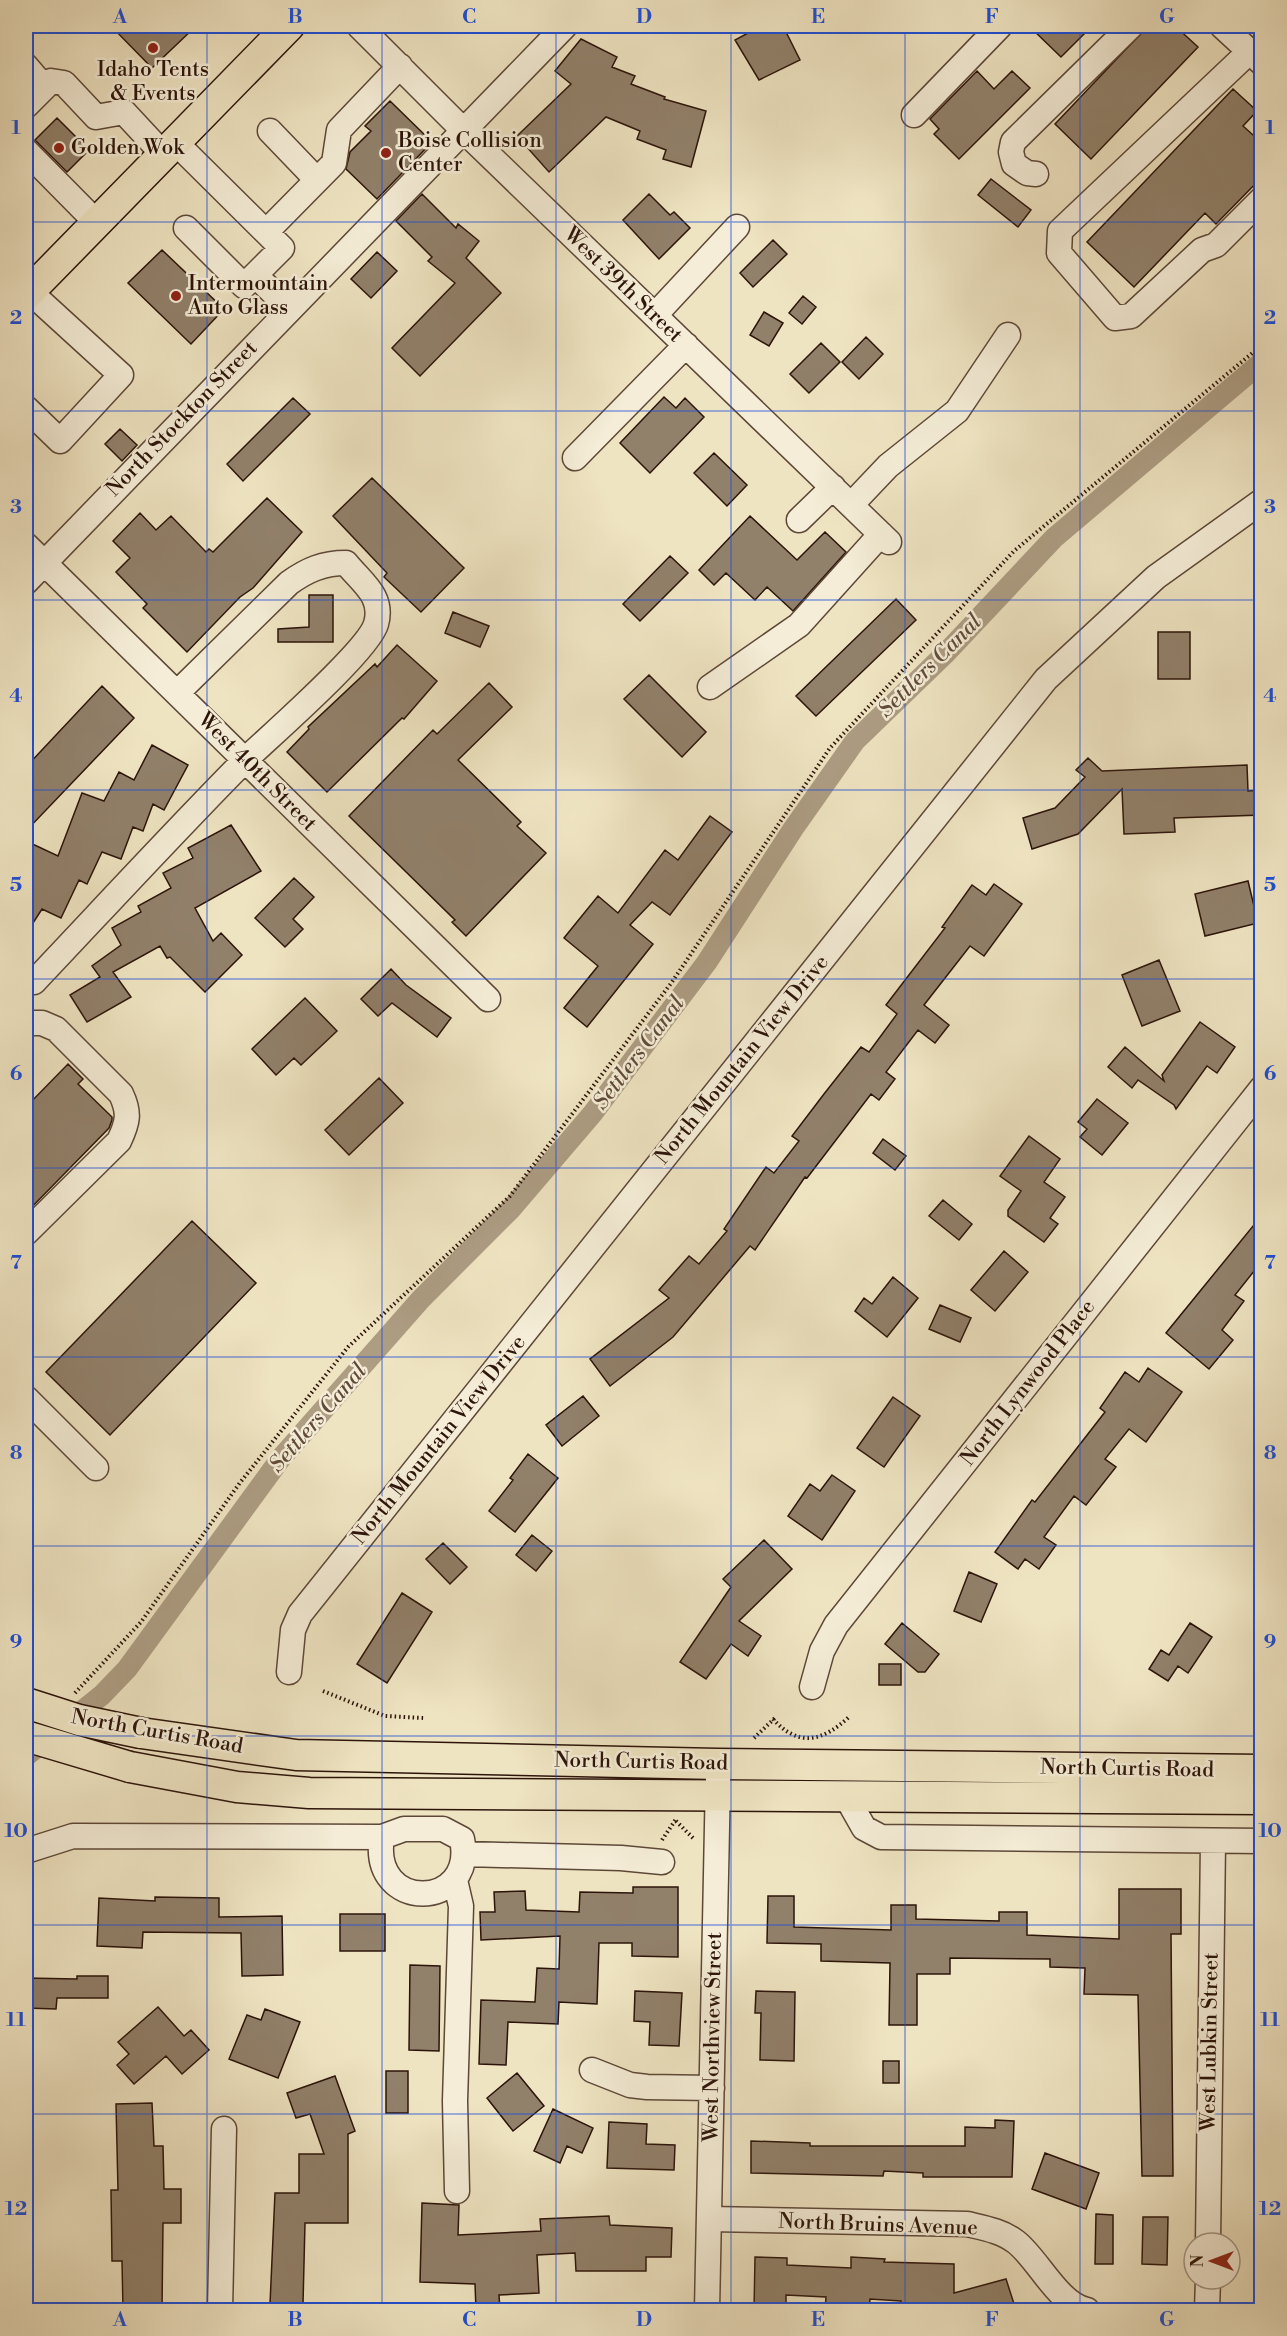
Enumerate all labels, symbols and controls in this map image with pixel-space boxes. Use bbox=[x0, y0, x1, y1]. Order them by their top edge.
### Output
text: A bbox=[112, 5, 128, 30]
text: B bbox=[287, 5, 303, 30]
text: C bbox=[462, 5, 476, 30]
text: D bbox=[636, 5, 652, 30]
text: E bbox=[811, 5, 825, 30]
text: F bbox=[985, 5, 999, 30]
text: G bbox=[1159, 5, 1175, 30]
marker: Idaho Tents & Events bbox=[146, 41, 160, 55]
place label: Idaho Tents & Events bbox=[97, 57, 209, 107]
text: 1 bbox=[11, 116, 21, 141]
text: 1 bbox=[1265, 116, 1275, 141]
place label: Boise Collision Center bbox=[397, 128, 542, 178]
place label: Golden Wok bbox=[71, 135, 185, 161]
marker: Golden Wok bbox=[52, 141, 66, 155]
marker: Boise Collision Center bbox=[379, 146, 393, 160]
street label: West 39th Street bbox=[557, 221, 688, 349]
place label: Intermountain Auto Glass bbox=[187, 271, 329, 321]
marker: Intermountain Auto Glass bbox=[169, 289, 183, 303]
text: 2 bbox=[10, 306, 22, 331]
text: 2 bbox=[1264, 306, 1276, 331]
street label: North Stockton Street bbox=[101, 335, 264, 502]
text: 3 bbox=[10, 495, 22, 520]
text: 3 bbox=[1264, 495, 1276, 520]
water label: Settlers Canal bbox=[872, 608, 988, 724]
text: 4 bbox=[9, 684, 23, 709]
text: 4 bbox=[1263, 684, 1277, 709]
street label: West 40th Street bbox=[191, 706, 322, 837]
text: 5 bbox=[10, 873, 22, 898]
text: 5 bbox=[1264, 873, 1276, 898]
street label: North Mountain View Drive bbox=[649, 950, 835, 1170]
water label: Settlers Canal bbox=[587, 991, 691, 1115]
text: 6 bbox=[10, 1062, 23, 1087]
text: 6 bbox=[1264, 1062, 1277, 1087]
text: 7 bbox=[10, 1251, 22, 1276]
text: 7 bbox=[1264, 1251, 1276, 1276]
street label: North Lynwood Place bbox=[955, 1295, 1101, 1471]
street label: North Mountain View Drive bbox=[346, 1330, 532, 1550]
water label: Settlers Canal bbox=[263, 1358, 373, 1478]
text: 8 bbox=[10, 1441, 23, 1466]
text: 8 bbox=[1264, 1441, 1277, 1466]
text: 9 bbox=[10, 1630, 22, 1655]
text: 9 bbox=[1264, 1630, 1276, 1655]
street label: North Curtis Road bbox=[69, 1704, 245, 1760]
street label: North Curtis Road bbox=[554, 1747, 728, 1777]
street label: North Curtis Road bbox=[1040, 1754, 1214, 1784]
text: 10 bbox=[4, 1819, 28, 1844]
text: 10 bbox=[1258, 1819, 1282, 1844]
street label: West Northview Street bbox=[698, 1931, 728, 2143]
street label: West Lubkin Street bbox=[1195, 1952, 1225, 2133]
text: 11 bbox=[6, 2008, 26, 2033]
text: 11 bbox=[1260, 2008, 1280, 2033]
text: 12 bbox=[5, 2197, 27, 2222]
text: 12 bbox=[1259, 2197, 1281, 2222]
street label: North Bruins Avenue bbox=[778, 2209, 978, 2241]
north arrow bbox=[1182, 2231, 1242, 2291]
text: N bbox=[1188, 2254, 1208, 2267]
text: A bbox=[112, 2308, 128, 2333]
text: B bbox=[287, 2308, 303, 2333]
text: C bbox=[462, 2308, 476, 2333]
text: D bbox=[636, 2308, 652, 2333]
text: E bbox=[811, 2308, 825, 2333]
text: F bbox=[985, 2308, 999, 2333]
text: G bbox=[1159, 2308, 1175, 2333]

